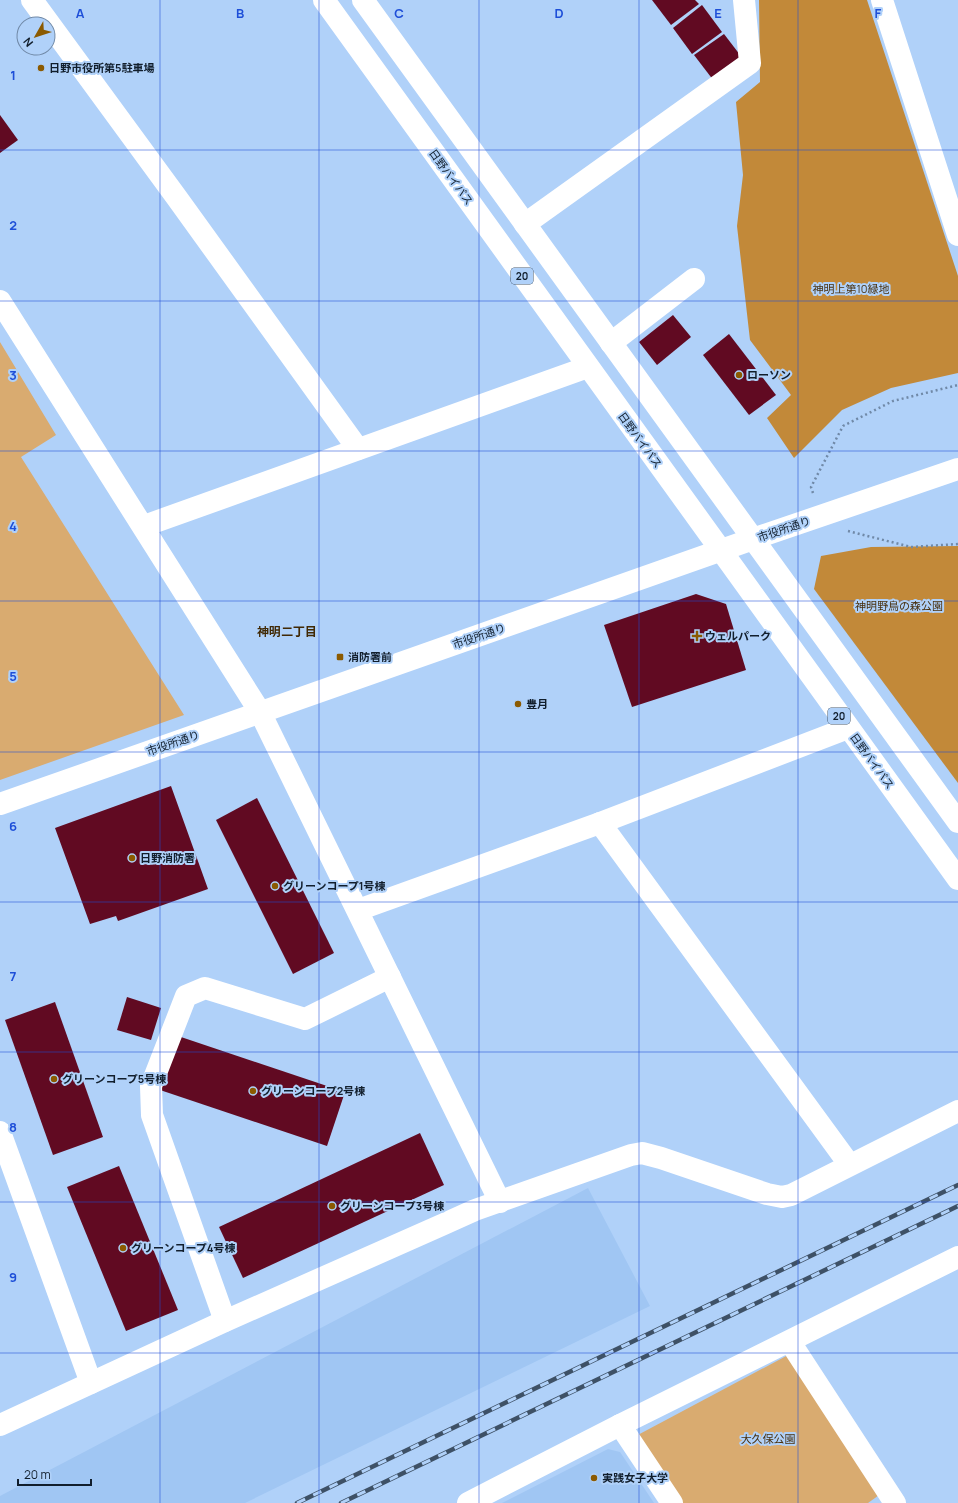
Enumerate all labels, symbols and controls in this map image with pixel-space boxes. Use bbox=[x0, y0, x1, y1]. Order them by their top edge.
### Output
text: A bbox=[76, 4, 85, 22]
text: B bbox=[236, 4, 244, 22]
text: C bbox=[394, 4, 404, 22]
text: D bbox=[554, 4, 564, 22]
text: E bbox=[714, 4, 722, 22]
text: F bbox=[875, 4, 882, 22]
north arrow bbox=[16, 16, 56, 56]
text: N bbox=[19, 35, 36, 50]
place label: 日野市役所第5駐車場 bbox=[49, 60, 154, 75]
marker: 日野市役所第5駐車場 bbox=[36, 63, 46, 73]
text: 1 bbox=[10, 66, 16, 84]
street label: 日野バイパス bbox=[426, 146, 477, 208]
text: 2 bbox=[9, 216, 17, 234]
road number: 20 bbox=[511, 268, 533, 284]
park label: 神明上第10緑地 bbox=[813, 281, 890, 296]
text: 3 bbox=[9, 366, 17, 384]
place label: ローソン bbox=[747, 367, 791, 382]
marker: ローソン bbox=[734, 370, 744, 380]
street label: 日野バイパス bbox=[615, 409, 666, 471]
street label: 市役所通り bbox=[755, 512, 812, 545]
text: 4 bbox=[9, 517, 17, 535]
park label: 神明野鳥の森公園 bbox=[855, 598, 943, 613]
street label: 市役所通り bbox=[450, 619, 507, 652]
district label: 神明二丁目 bbox=[257, 623, 317, 640]
place label: ウェルパーク bbox=[705, 628, 771, 643]
marker: ウェルパーク bbox=[692, 631, 702, 641]
place label: 消防署前 bbox=[348, 649, 392, 664]
marker: 消防署前 bbox=[335, 652, 345, 662]
text: 5 bbox=[9, 667, 17, 685]
place label: 豊月 bbox=[526, 696, 548, 711]
marker: 豊月 bbox=[513, 699, 523, 709]
road number: 20 bbox=[828, 708, 850, 724]
street label: 市役所通り bbox=[144, 726, 201, 759]
street label: 日野バイパス bbox=[847, 730, 898, 792]
text: 6 bbox=[9, 817, 17, 835]
place label: 日野消防署 bbox=[140, 850, 195, 865]
marker: 日野消防署 bbox=[127, 853, 137, 863]
place label: グリーンコープ1号棟 bbox=[283, 878, 386, 893]
marker: グリーンコープ1号棟 bbox=[270, 881, 280, 891]
text: 7 bbox=[10, 967, 17, 985]
place label: グリーンコープ5号棟 bbox=[62, 1071, 166, 1086]
marker: グリーンコープ5号棟 bbox=[49, 1074, 59, 1084]
place label: グリーンコープ2号棟 bbox=[261, 1083, 365, 1098]
marker: グリーンコープ2号棟 bbox=[248, 1086, 258, 1096]
text: 8 bbox=[9, 1118, 17, 1136]
place label: グリーンコープ3号棟 bbox=[340, 1198, 444, 1213]
marker: グリーンコープ3号棟 bbox=[327, 1201, 337, 1211]
place label: グリーンコープ4号棟 bbox=[131, 1240, 235, 1255]
marker: グリーンコープ4号棟 bbox=[118, 1243, 128, 1253]
text: 9 bbox=[9, 1268, 17, 1286]
park label: 大久保公園 bbox=[741, 1431, 796, 1446]
scale bar bbox=[18, 1461, 91, 1487]
text: 20 m bbox=[24, 1466, 51, 1483]
place label: 実践女子大学 bbox=[602, 1470, 668, 1485]
marker: 実践女子大学 bbox=[589, 1473, 599, 1483]

